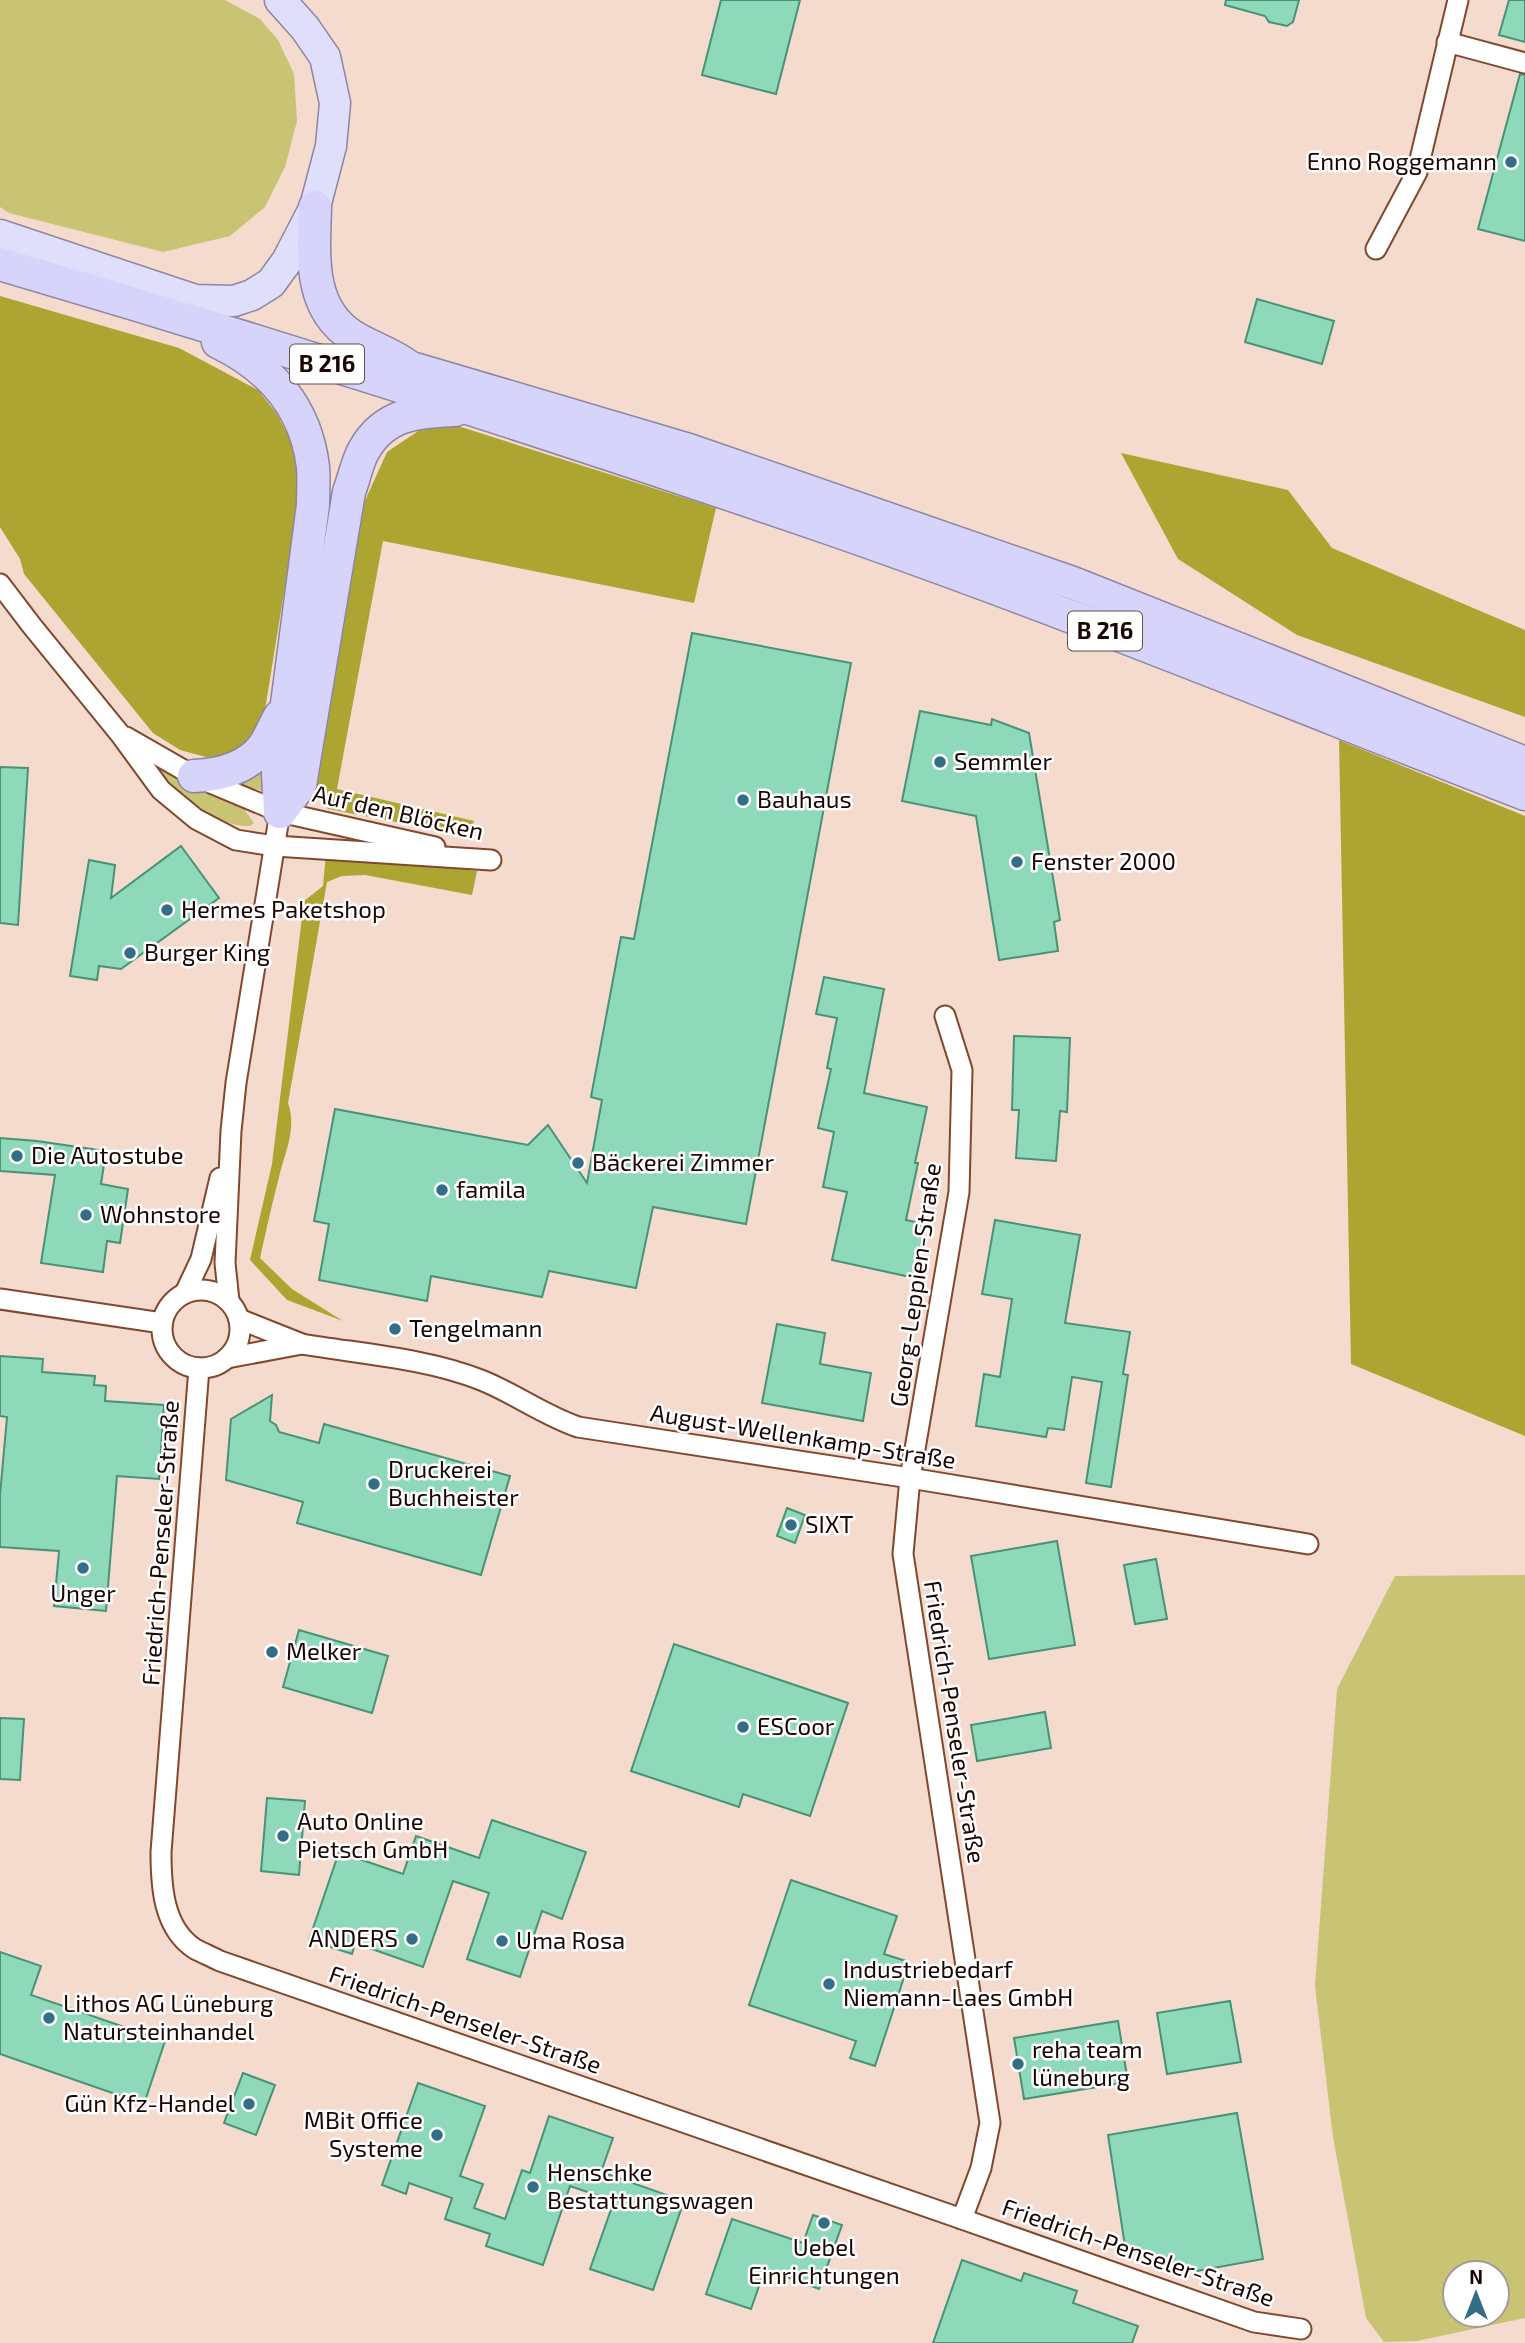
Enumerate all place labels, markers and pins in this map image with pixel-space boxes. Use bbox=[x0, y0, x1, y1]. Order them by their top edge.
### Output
place label: Enno Roggemann bbox=[1307, 146, 1497, 175]
marker: Enno Roggemann bbox=[1503, 154, 1519, 170]
place label: Semmler bbox=[954, 746, 1052, 775]
marker: Semmler bbox=[932, 754, 948, 770]
place label: Bauhaus bbox=[757, 784, 852, 813]
marker: Bauhaus bbox=[735, 792, 751, 808]
place label: Fenster 2000 bbox=[1031, 846, 1176, 875]
marker: Fenster 2000 bbox=[1009, 854, 1025, 870]
place label: Hermes Paketshop bbox=[181, 894, 386, 923]
marker: Hermes Paketshop bbox=[159, 902, 175, 918]
place label: Burger King bbox=[144, 937, 270, 966]
marker: Burger King bbox=[122, 945, 138, 961]
place label: Die Autostube bbox=[31, 1140, 184, 1169]
place label: Bäckerei Zimmer bbox=[592, 1147, 775, 1176]
marker: Die Autostube bbox=[9, 1148, 25, 1164]
marker: Bäckerei Zimmer bbox=[570, 1155, 586, 1171]
place label: famila bbox=[456, 1174, 526, 1203]
marker: famila bbox=[434, 1182, 450, 1198]
place label: Wohnstore bbox=[100, 1199, 221, 1228]
marker: Wohnstore bbox=[78, 1207, 94, 1223]
place label: Tengelmann bbox=[409, 1313, 543, 1342]
marker: Tengelmann bbox=[387, 1321, 403, 1337]
place label: Druckerei Buchheister bbox=[388, 1454, 519, 1511]
marker: Druckerei Buchheister bbox=[366, 1476, 382, 1492]
place label: SIXT bbox=[805, 1509, 853, 1538]
marker: SIXT bbox=[783, 1517, 799, 1533]
marker: Unger bbox=[75, 1560, 91, 1576]
place label: Unger bbox=[50, 1578, 116, 1607]
place label: Melker bbox=[286, 1636, 362, 1665]
marker: Melker bbox=[264, 1644, 280, 1660]
place label: ESCoor bbox=[757, 1711, 835, 1740]
marker: ESCoor bbox=[735, 1719, 751, 1735]
place label: Auto Online Pietsch GmbH bbox=[297, 1806, 448, 1863]
marker: Auto Online Pietsch GmbH bbox=[275, 1828, 291, 1844]
place label: ANDERS bbox=[308, 1923, 398, 1952]
place label: Uma Rosa bbox=[516, 1925, 625, 1954]
marker: ANDERS bbox=[404, 1931, 420, 1947]
marker: Uma Rosa bbox=[494, 1933, 510, 1949]
place label: Industriebedarf Niemann-Laes GmbH bbox=[843, 1954, 1073, 2011]
marker: Industriebedarf Niemann-Laes GmbH bbox=[821, 1976, 837, 1992]
place label: Lithos AG Lüneburg Natursteinhandel bbox=[63, 1988, 273, 2045]
marker: Lithos AG Lüneburg Natursteinhandel bbox=[41, 2010, 57, 2026]
place label: reha team lüneburg bbox=[1032, 2034, 1142, 2091]
marker: reha team lüneburg bbox=[1010, 2056, 1026, 2072]
place label: Gün Kfz-Handel bbox=[64, 2088, 235, 2117]
marker: Gün Kfz-Handel bbox=[241, 2096, 257, 2112]
place label: MBit Office Systeme bbox=[304, 2105, 423, 2162]
marker: MBit Office Systeme bbox=[429, 2127, 445, 2143]
place label: Henschke Bestattungswagen bbox=[547, 2157, 754, 2214]
marker: Henschke Bestattungswagen bbox=[525, 2179, 541, 2195]
marker: Uebel Einrichtungen bbox=[816, 2215, 832, 2231]
place label: Uebel Einrichtungen bbox=[748, 2232, 900, 2289]

